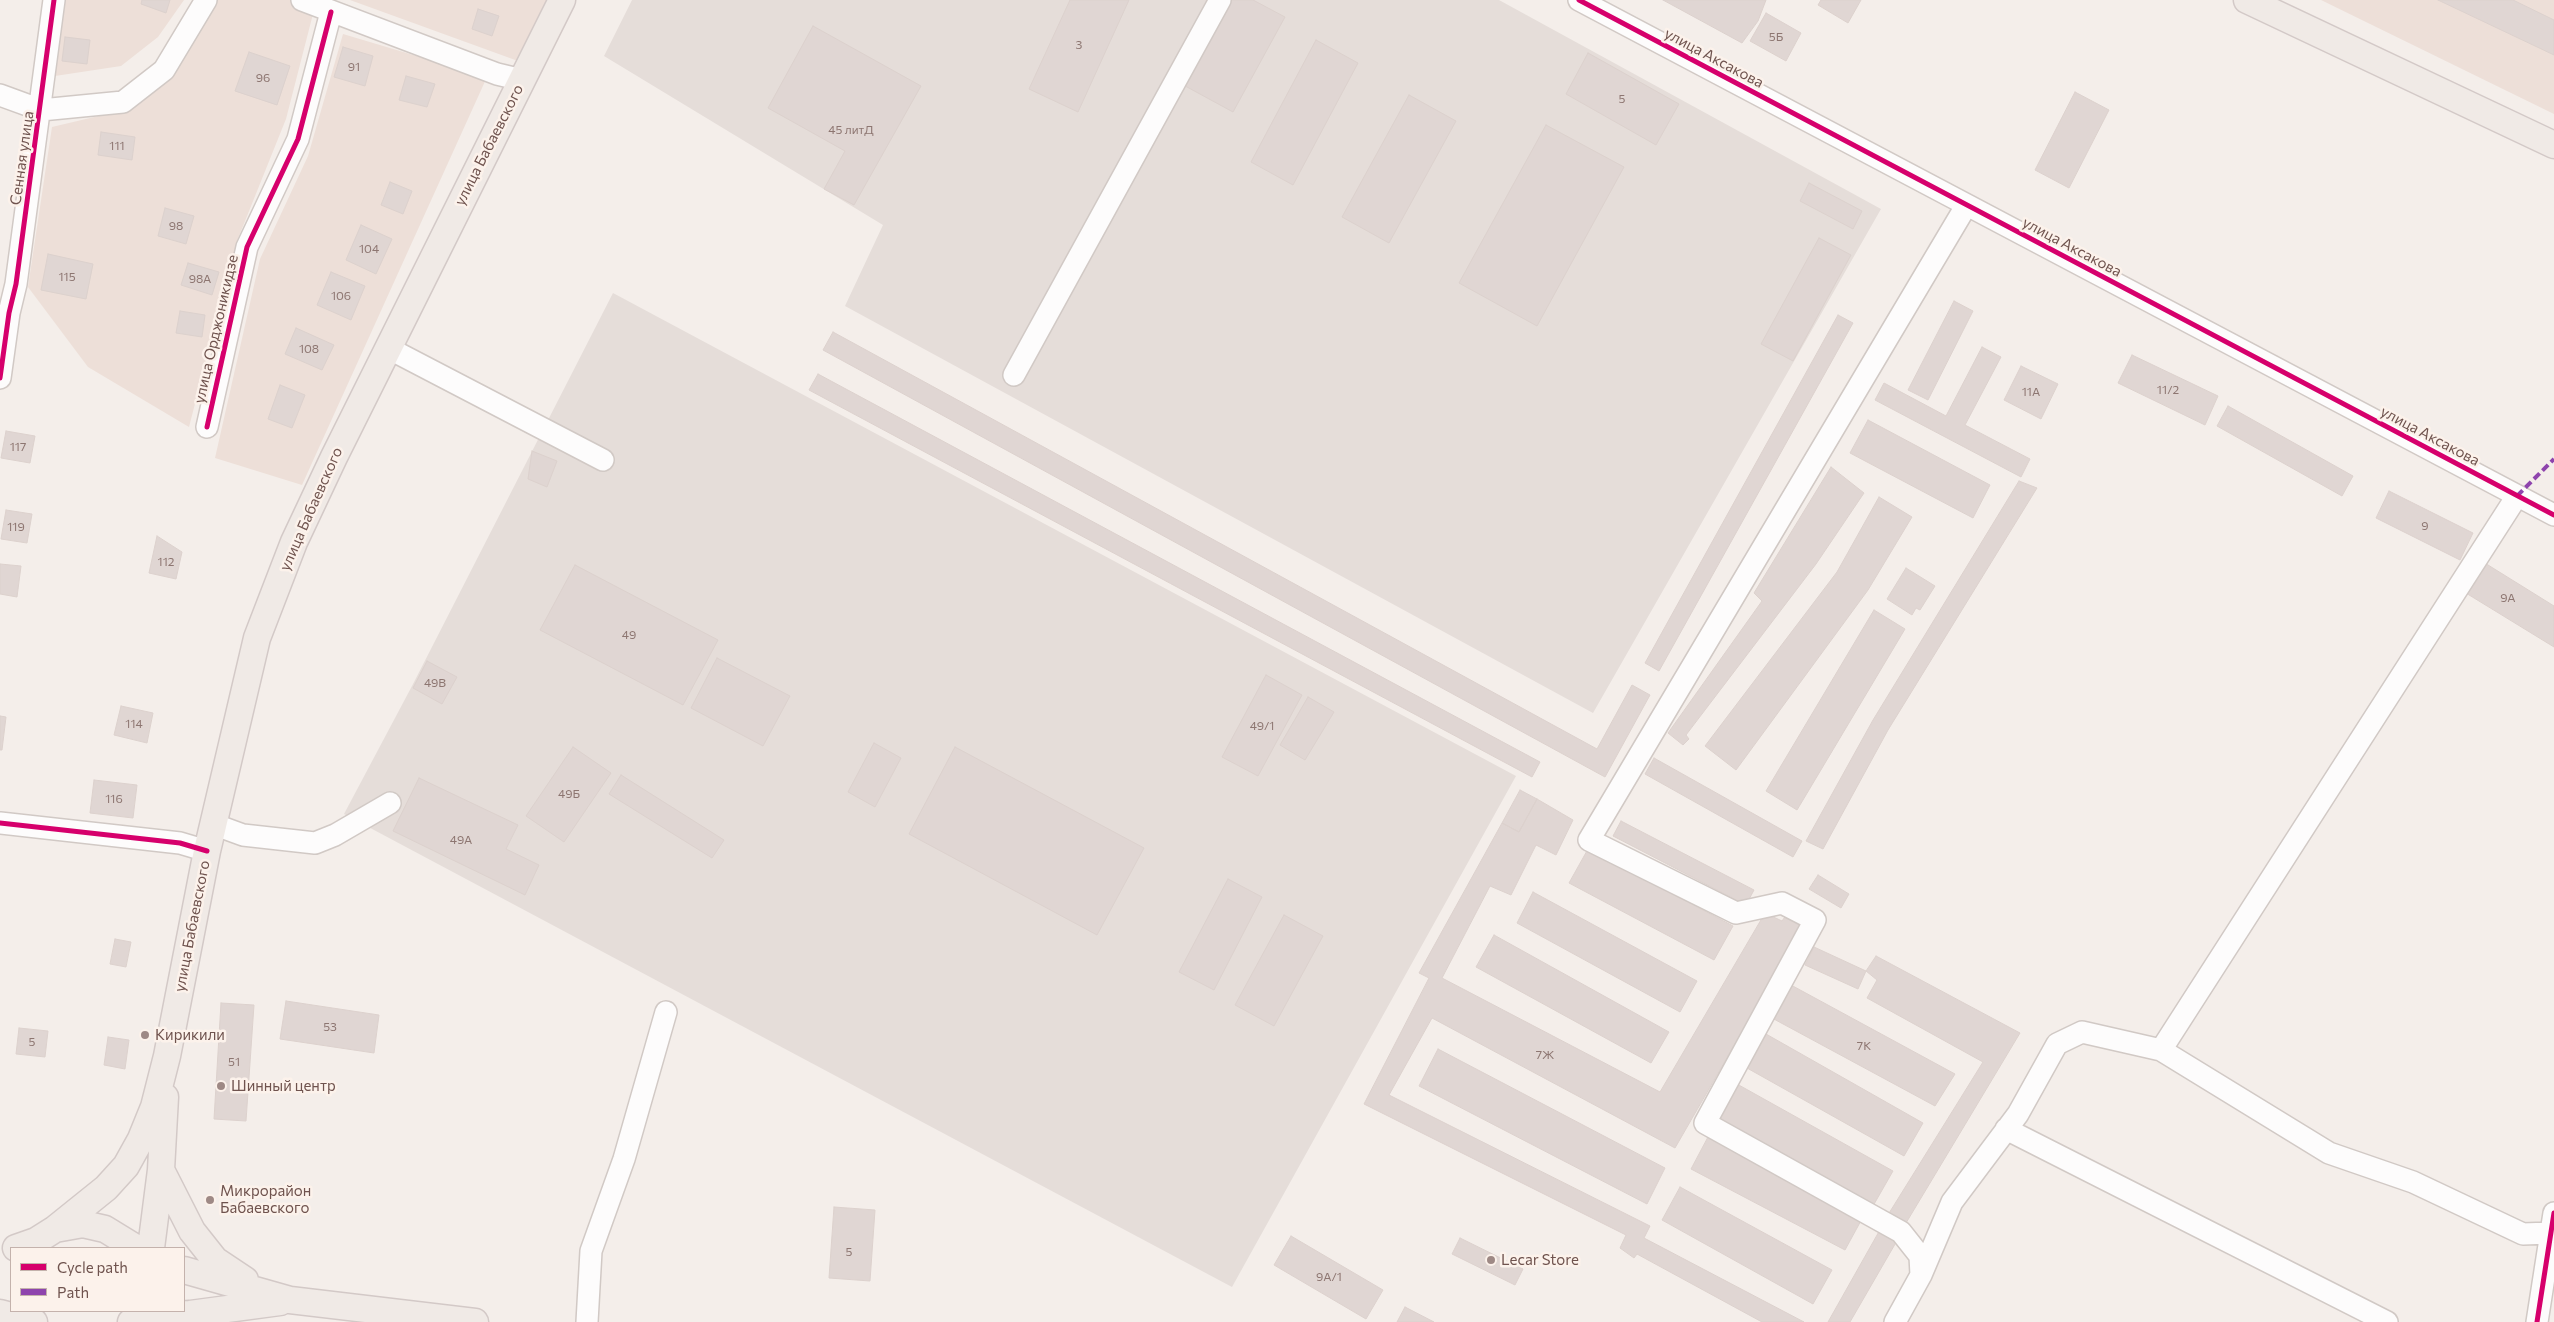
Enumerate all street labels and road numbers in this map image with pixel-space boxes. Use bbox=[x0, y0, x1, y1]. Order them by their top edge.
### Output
street label: улица Аксакова bbox=[1661, 24, 1767, 92]
street label: улица Бабаевского bbox=[451, 82, 527, 208]
street label: Сенная улица bbox=[6, 110, 38, 206]
street label: улица Аксакова bbox=[2019, 213, 2125, 281]
street label: улица Орджоникидзе bbox=[190, 253, 242, 405]
street label: улица Аксакова bbox=[2377, 402, 2483, 470]
street label: улица Бабаевского bbox=[276, 444, 346, 574]
street label: улица Бабаевского bbox=[170, 859, 214, 993]

